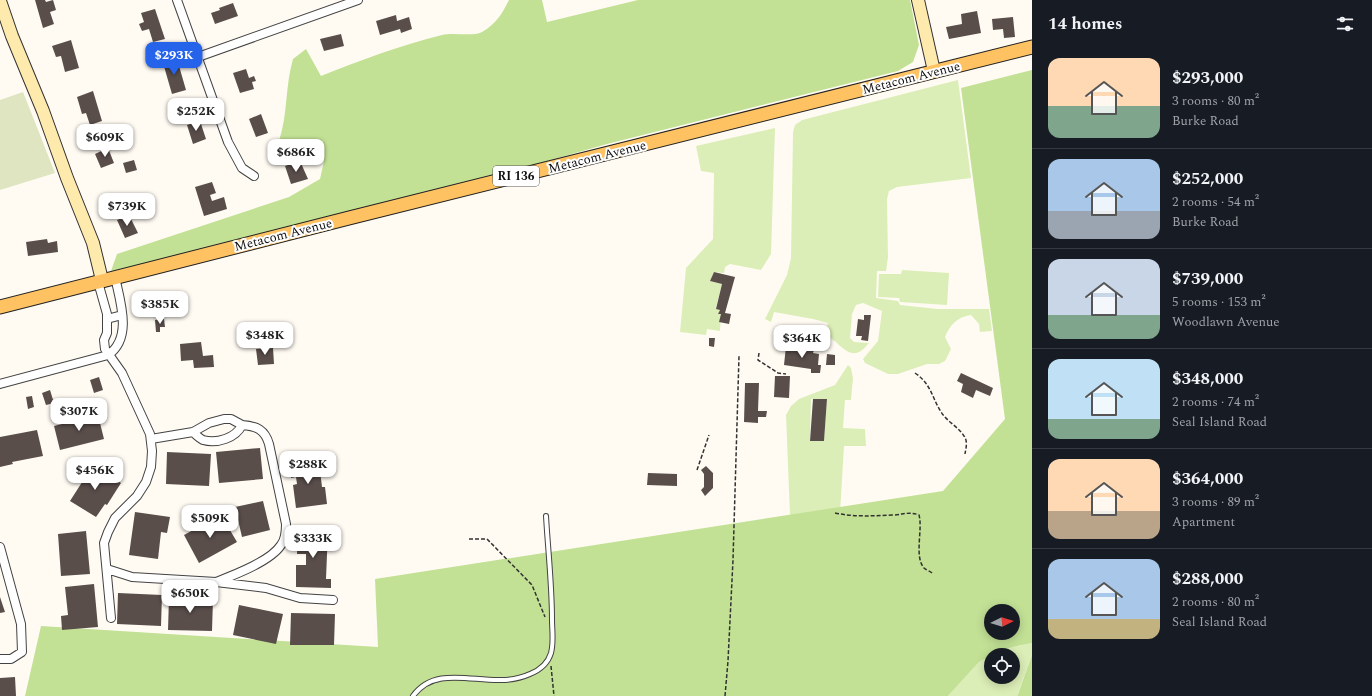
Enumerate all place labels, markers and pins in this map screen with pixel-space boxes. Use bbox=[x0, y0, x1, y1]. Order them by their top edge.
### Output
pin: $293K bbox=[146, 42, 202, 76]
pin: $252K bbox=[168, 98, 224, 132]
pin: $609K bbox=[77, 124, 133, 158]
pin: $686K bbox=[268, 139, 324, 173]
pin: $739K bbox=[99, 193, 155, 227]
pin: $385K bbox=[132, 291, 188, 325]
pin: $348K bbox=[237, 322, 293, 356]
pin: $364K bbox=[774, 325, 830, 359]
pin: $307K bbox=[51, 398, 107, 432]
pin: $288K bbox=[280, 451, 336, 485]
pin: $456K bbox=[67, 457, 123, 491]
pin: $509K bbox=[182, 505, 238, 539]
pin: $333K bbox=[285, 525, 341, 559]
pin: $650K bbox=[162, 580, 218, 614]

